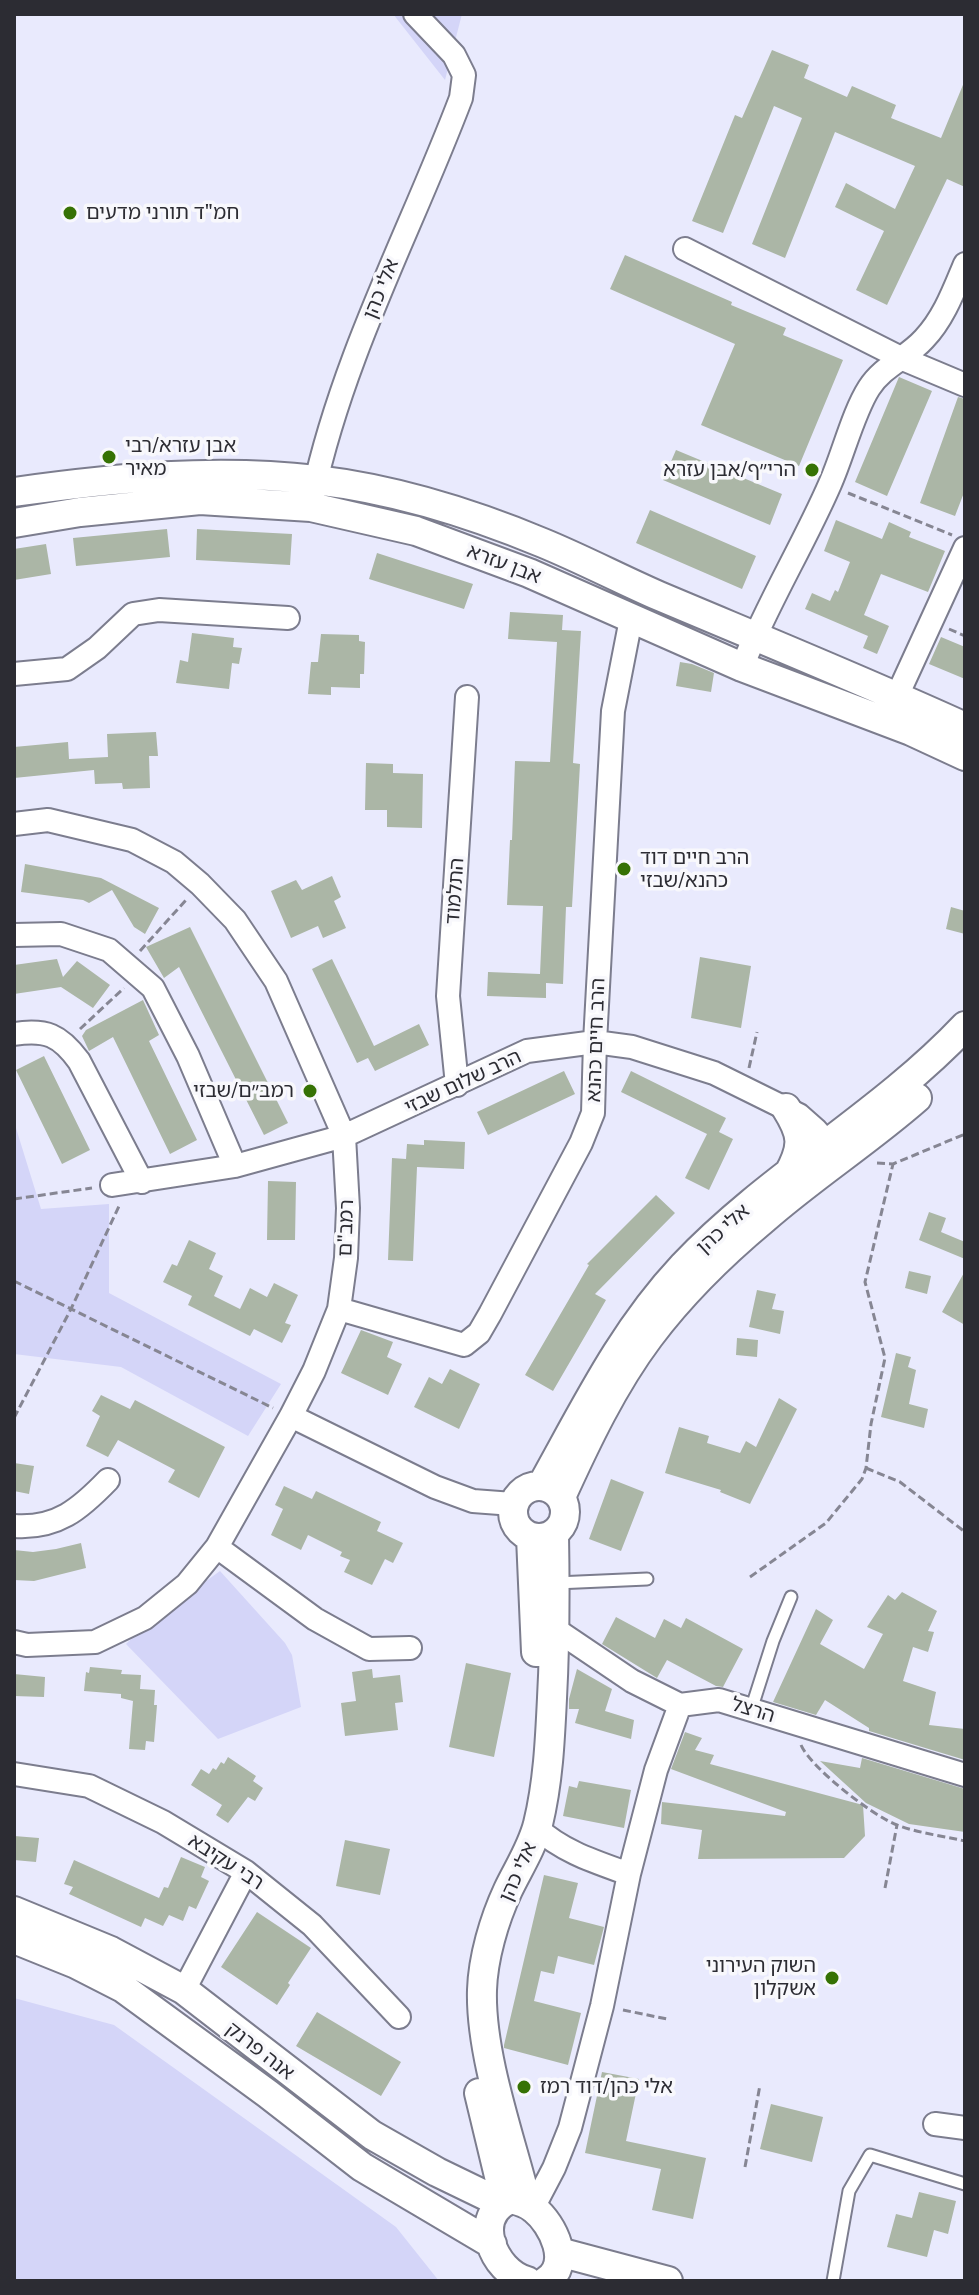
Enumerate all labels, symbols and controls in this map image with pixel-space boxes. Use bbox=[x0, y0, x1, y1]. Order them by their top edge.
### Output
place label: חמ"ד תורני מדעים bbox=[86, 201, 240, 225]
marker: חמ"ד תורני מדעים bbox=[61, 204, 79, 222]
street label: אלי כהן bbox=[358, 255, 404, 323]
place label: אבן עזרא/רבי מאיר bbox=[125, 434, 236, 481]
marker: אבן עזרא/רבי מאיר bbox=[100, 448, 118, 466]
place label: הרי״ף/אבן עזרא bbox=[663, 458, 796, 482]
marker: הרי״ף/אבן עזרא bbox=[803, 461, 821, 479]
street label: אבן עזרא bbox=[464, 539, 544, 589]
place label: הרב חיים דוד כהנא/שבזי bbox=[640, 846, 749, 893]
street label: התלמוד bbox=[441, 857, 469, 925]
marker: הרב חיים דוד כהנא/שבזי bbox=[615, 860, 633, 878]
street label: הרב חיים כהנא bbox=[582, 977, 610, 1103]
street label: הרב שלום שבזי bbox=[401, 1045, 525, 1119]
place label: רמב״ם/שבזי bbox=[193, 1079, 294, 1103]
marker: רמב״ם/שבזי bbox=[301, 1082, 319, 1100]
street label: רמב"ם bbox=[333, 1199, 359, 1257]
street label: אלי כהן bbox=[692, 1199, 754, 1259]
street label: הרצל bbox=[728, 1692, 778, 1728]
street label: רבי עקיבא bbox=[184, 1829, 268, 1895]
street label: אלי כהן bbox=[494, 1838, 542, 1906]
place label: השוק העירוני אשקלון bbox=[706, 1954, 816, 2001]
marker: השוק העירוני אשקלון bbox=[823, 1969, 841, 1987]
street label: אנה פרנק bbox=[221, 2017, 299, 2085]
place label: אלי כהן/דוד רמז bbox=[540, 2075, 673, 2099]
marker: אלי כהן/דוד רמז bbox=[515, 2078, 533, 2096]

